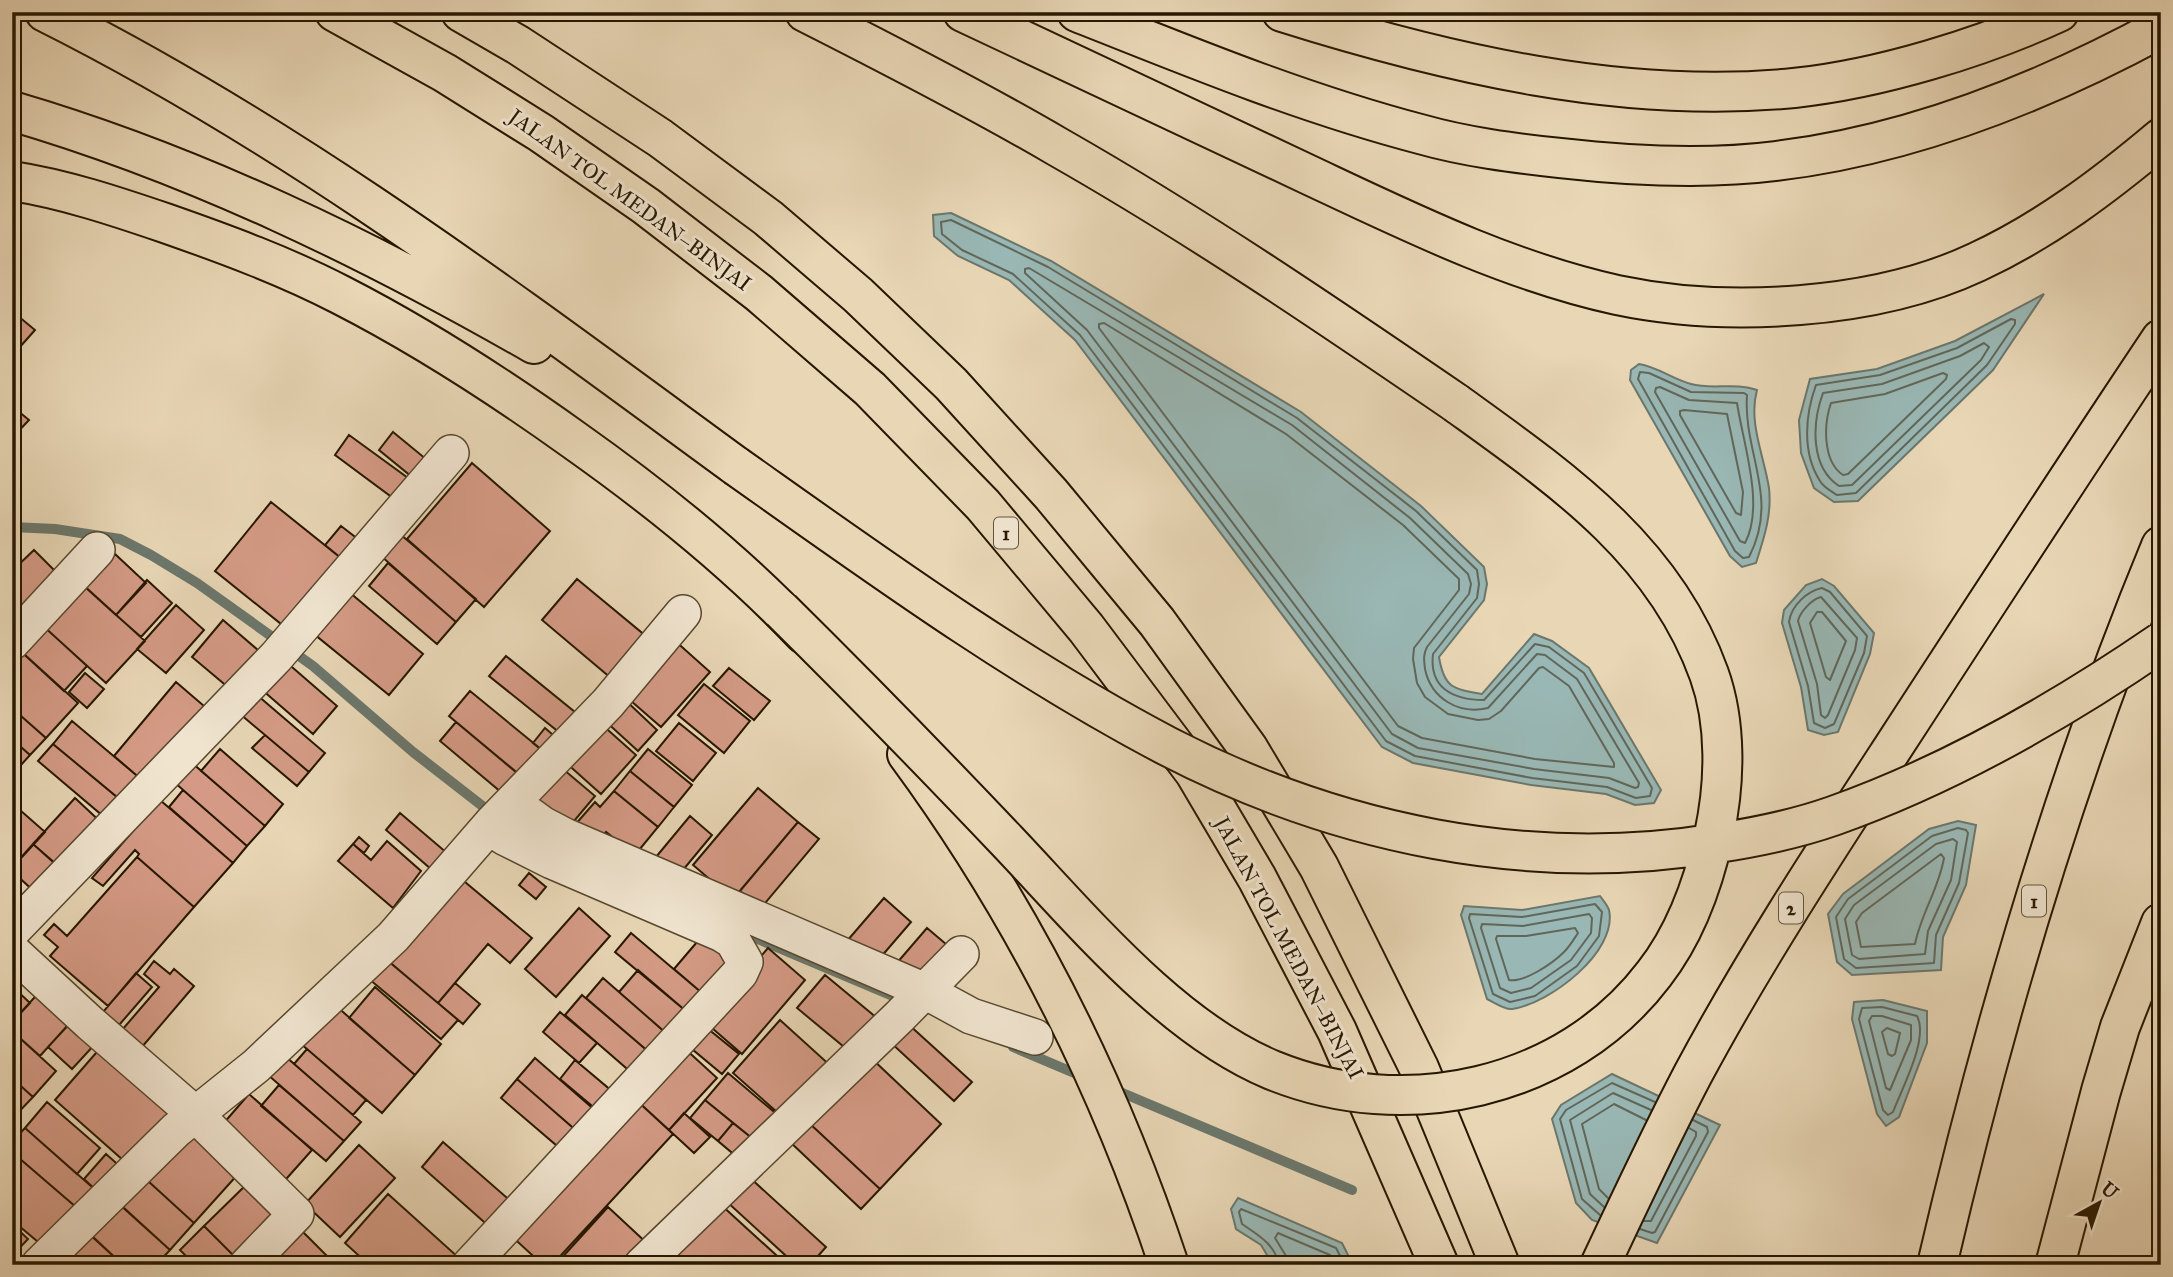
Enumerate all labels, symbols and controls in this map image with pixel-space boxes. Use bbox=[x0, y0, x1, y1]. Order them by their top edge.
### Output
street label: JALAN TOL MEDAN–BINJAI bbox=[502, 102, 756, 297]
road number: 1 bbox=[994, 518, 1018, 548]
street label: JALAN TOL MEDAN–BINJAI bbox=[1208, 811, 1369, 1084]
road number: 1 bbox=[2022, 886, 2046, 917]
road number: 2 bbox=[1779, 893, 1803, 924]
north arrow bbox=[2064, 1168, 2134, 1238]
text: U bbox=[2096, 1177, 2124, 1205]

